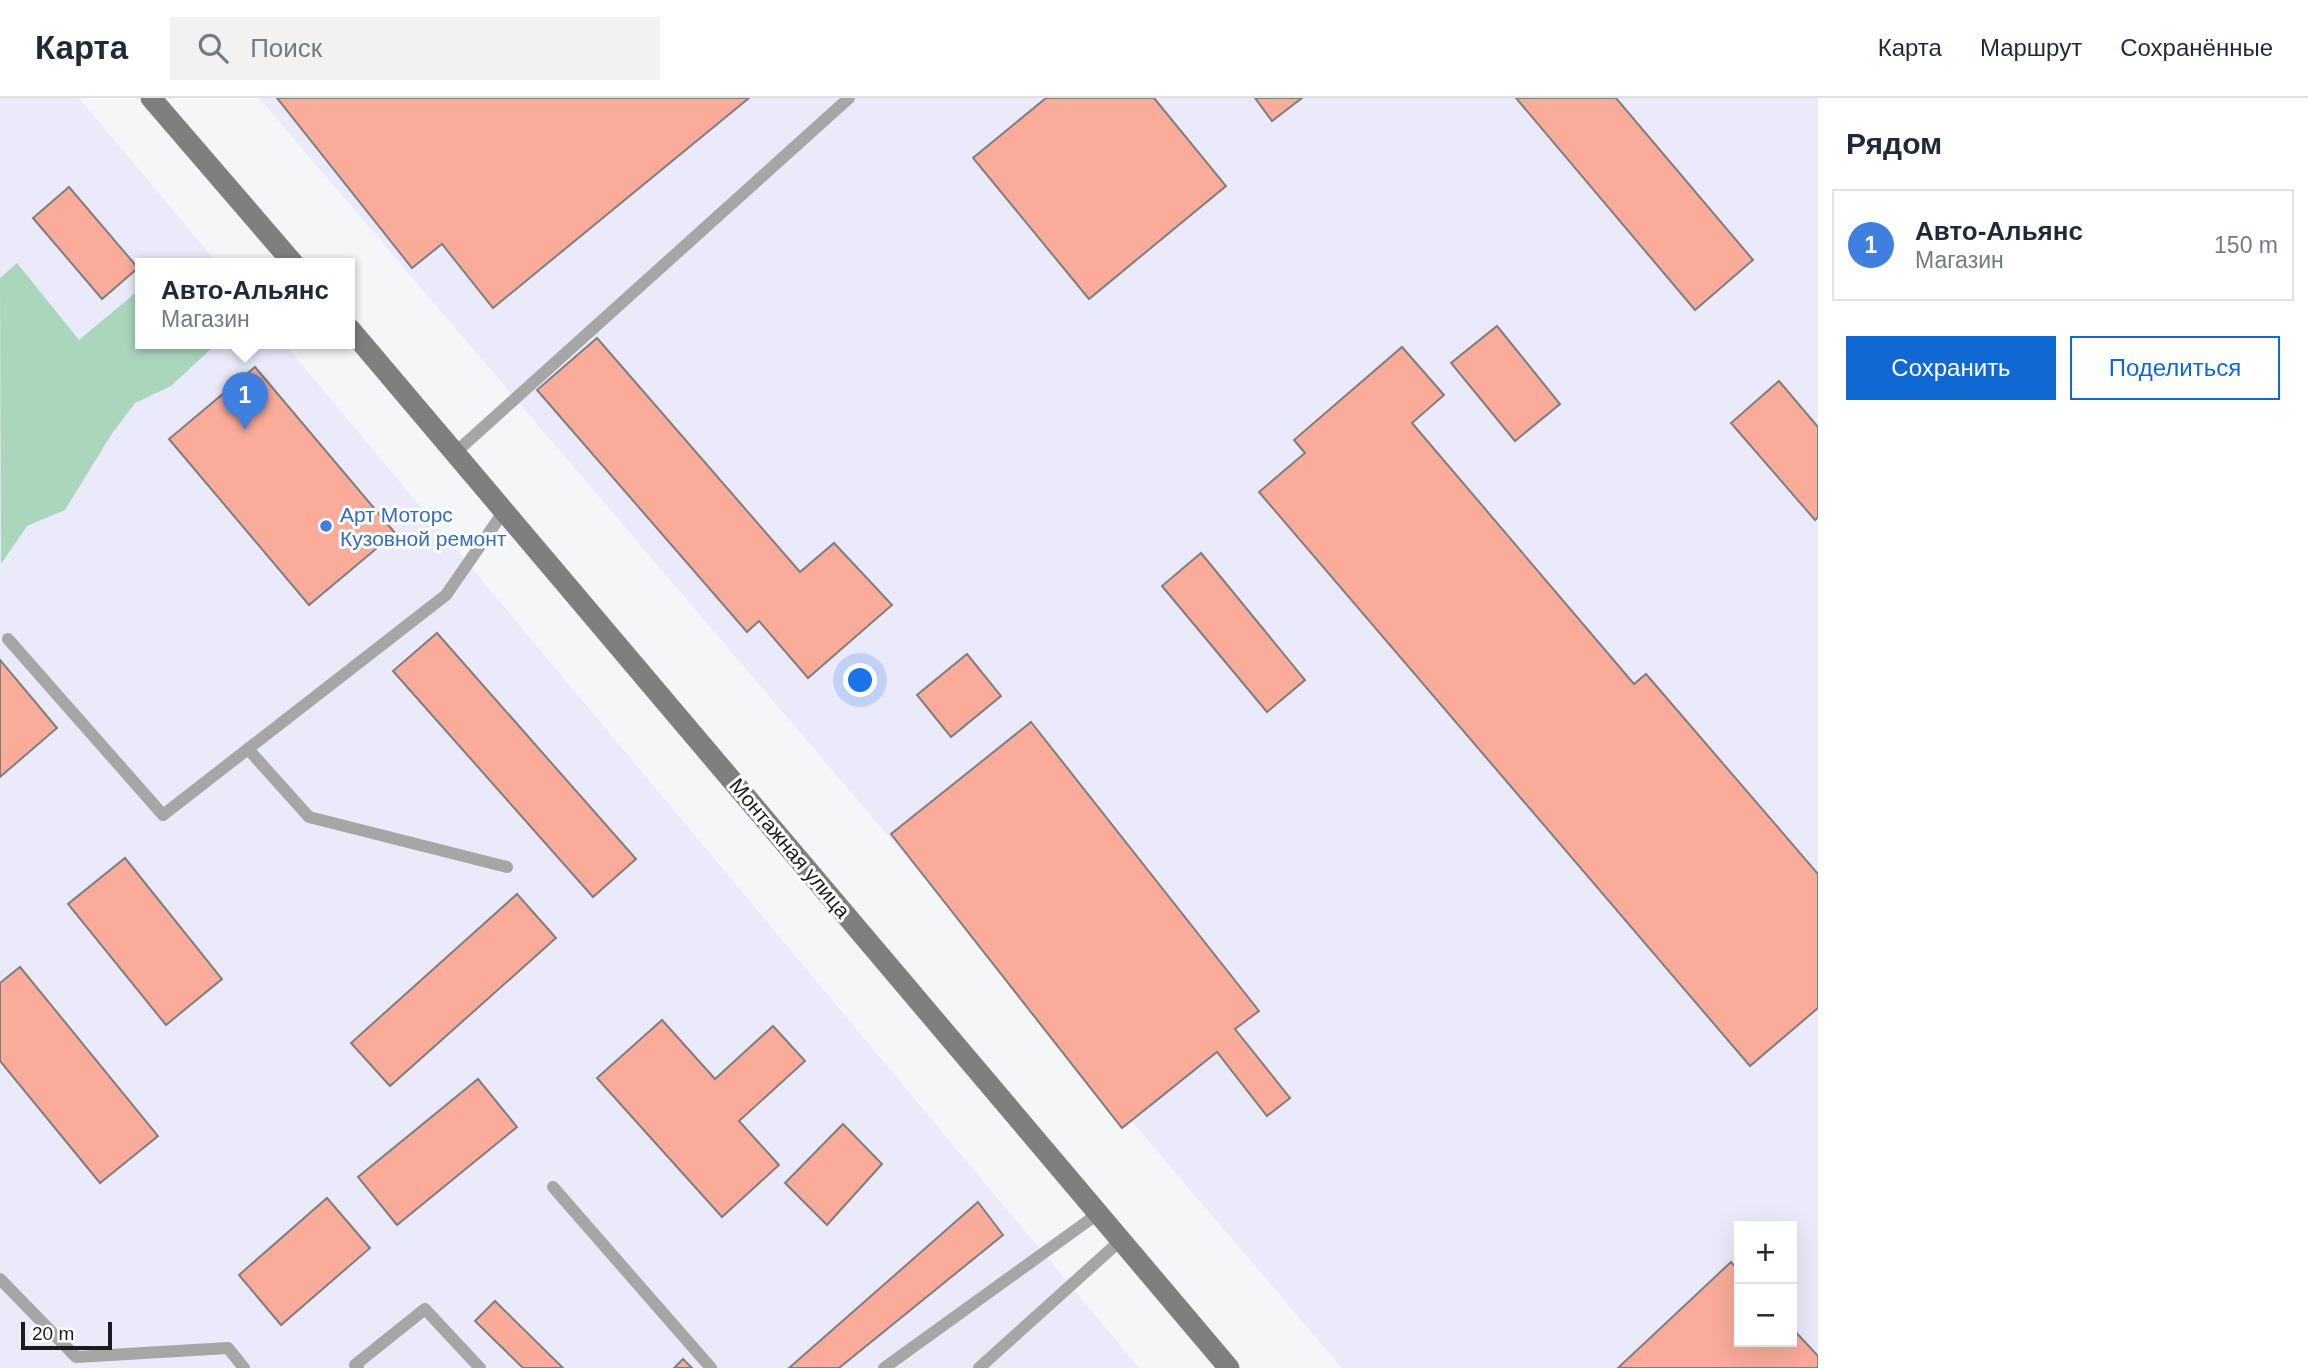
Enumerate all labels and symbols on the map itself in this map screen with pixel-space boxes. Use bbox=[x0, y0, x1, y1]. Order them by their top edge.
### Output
pin: 1 bbox=[222, 372, 268, 430]
place label: Арт Моторс Кузовной ремонт bbox=[340, 503, 507, 550]
marker: Арт Моторс Кузовной ремонт bbox=[318, 518, 334, 534]
your location bbox=[843, 663, 877, 697]
street label: Монтажная улица bbox=[725, 774, 855, 922]
scale bar bbox=[21, 1319, 112, 1351]

